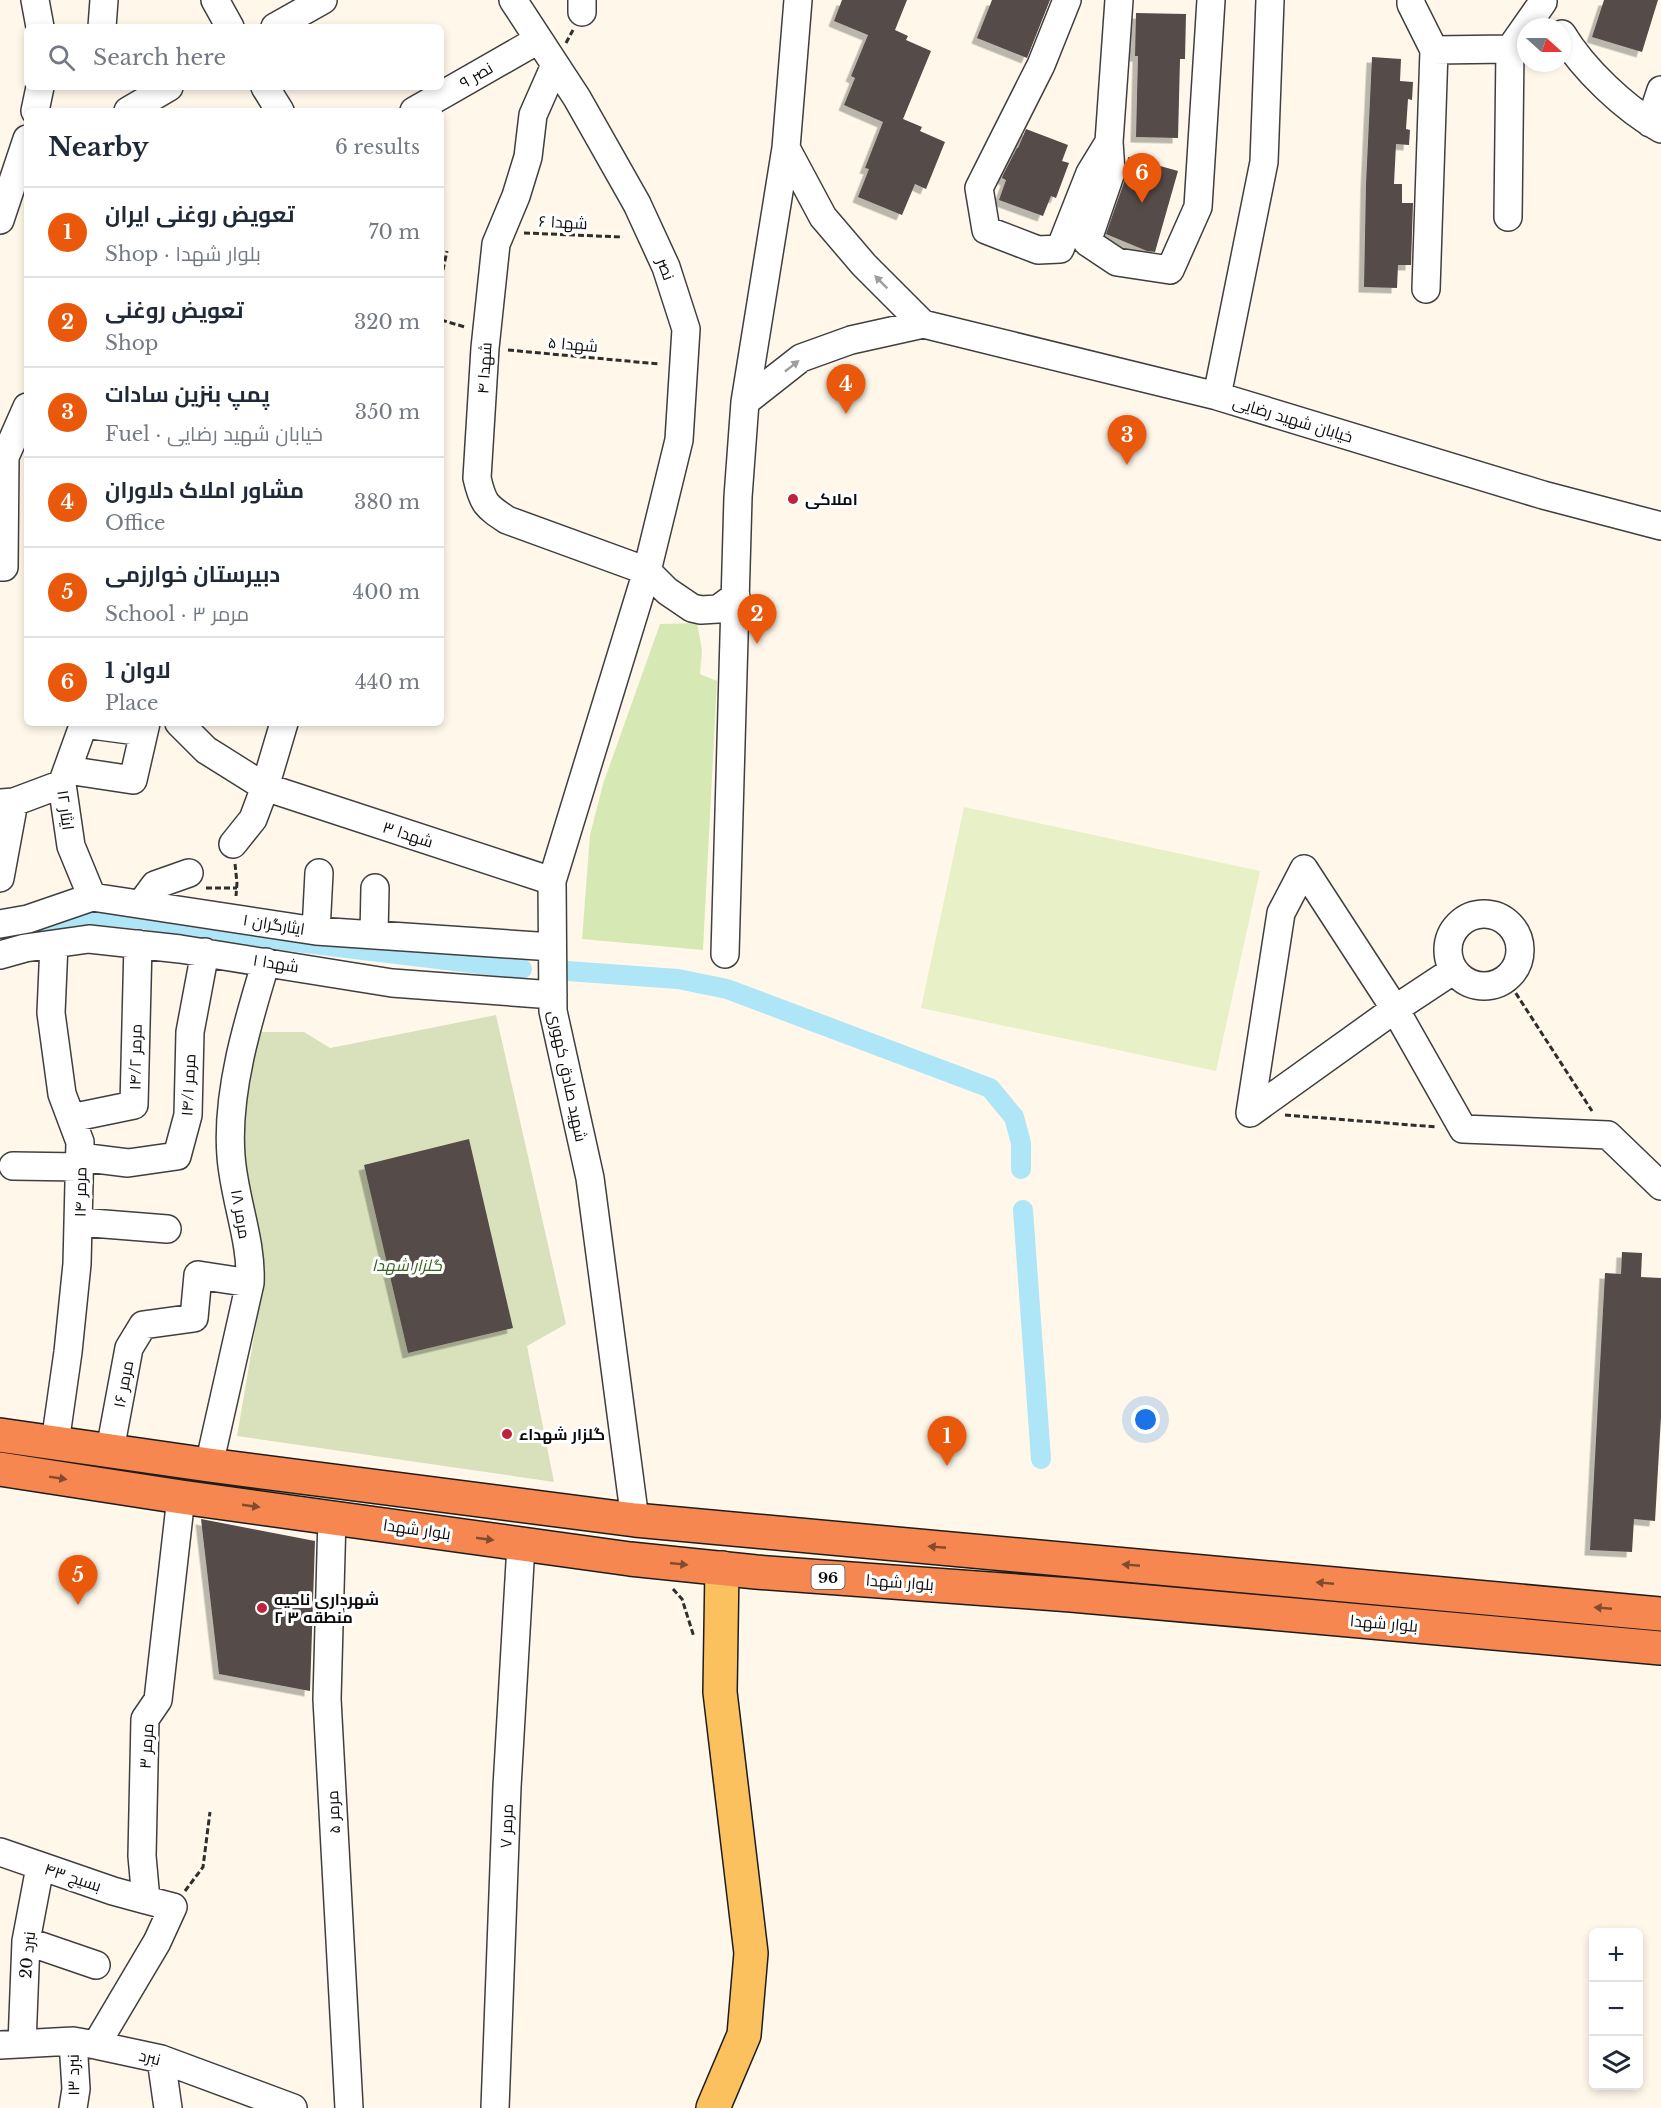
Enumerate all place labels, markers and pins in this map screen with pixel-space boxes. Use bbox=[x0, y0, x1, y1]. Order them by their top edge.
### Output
pin: 6 bbox=[1122, 154, 1162, 203]
pin: 4 bbox=[826, 364, 866, 414]
pin: 3 bbox=[1108, 416, 1146, 465]
place label: املاکی bbox=[805, 489, 858, 509]
marker: املاکی bbox=[786, 492, 800, 506]
pin: 2 bbox=[738, 594, 777, 644]
pin: 1 bbox=[928, 1416, 966, 1466]
place label: گلزار شهداء bbox=[519, 1424, 605, 1444]
marker: گلزار شهداء bbox=[500, 1427, 514, 1441]
pin: 5 bbox=[58, 1556, 98, 1605]
place label: شهرداری ناحیه ۲ منطقه ۳ bbox=[274, 1589, 379, 1627]
marker: شهرداری ناحیه ۲ منطقه ۳ bbox=[255, 1601, 269, 1615]

